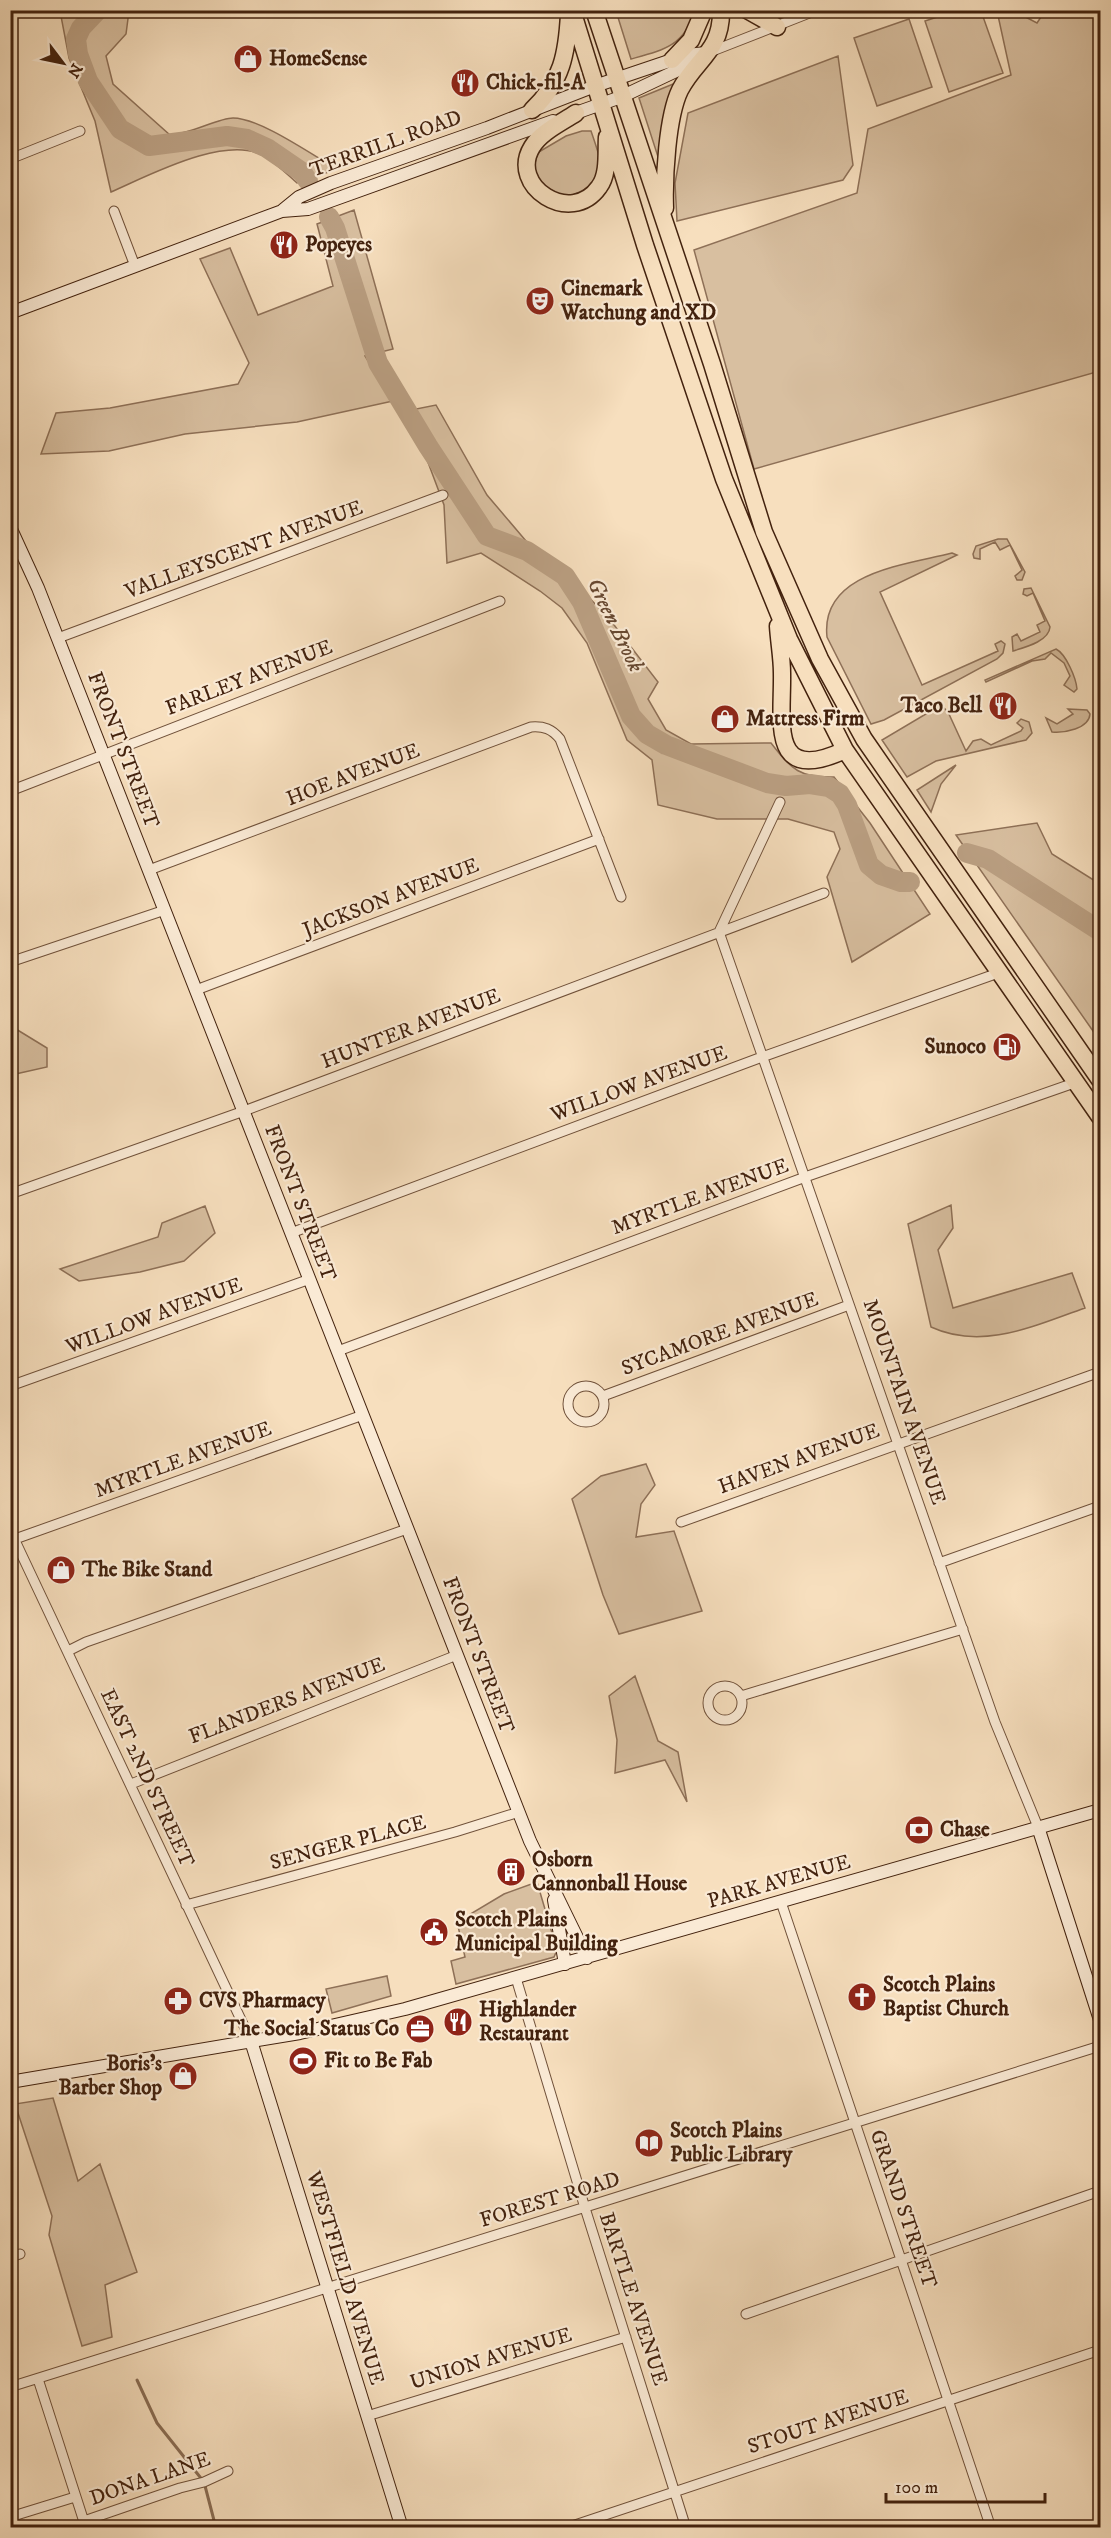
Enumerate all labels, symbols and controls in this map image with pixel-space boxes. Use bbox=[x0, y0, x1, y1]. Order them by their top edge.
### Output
north arrow bbox=[33, 33, 93, 93]
shop icon: HomeSense bbox=[232, 43, 264, 75]
place label: HomeSense bbox=[269, 46, 368, 72]
text: N bbox=[63, 60, 87, 81]
restaurant icon: Chick-fil-A bbox=[449, 67, 481, 99]
place label: Chick-fil-A bbox=[486, 70, 585, 96]
street label: TERRILL ROAD bbox=[307, 104, 465, 184]
restaurant icon: Popeyes bbox=[268, 229, 300, 261]
place label: Popeyes bbox=[305, 232, 372, 258]
place label: Cinemark Watchung and XD bbox=[560, 276, 716, 326]
theatre icon: Cinemark Watchung and XD bbox=[524, 285, 556, 317]
street label: VALLEYSCENT AVENUE bbox=[121, 495, 366, 605]
water label: Green Brook bbox=[581, 573, 650, 677]
street label: FARLEY AVENUE bbox=[162, 634, 336, 722]
street label: FRONT STREET bbox=[81, 668, 165, 832]
restaurant icon: Taco Bell bbox=[987, 690, 1019, 722]
place label: Taco Bell bbox=[900, 693, 983, 719]
shop icon: Mattress Firm bbox=[709, 703, 741, 735]
place label: Mattress Firm bbox=[746, 706, 865, 732]
street label: HOE AVENUE bbox=[283, 738, 423, 812]
street label: JACKSON AVENUE bbox=[297, 852, 483, 944]
street label: HUNTER AVENUE bbox=[318, 983, 504, 1075]
fuel station icon: Sunoco bbox=[991, 1031, 1023, 1063]
place label: Sunoco bbox=[924, 1034, 986, 1060]
street label: WILLOW AVENUE bbox=[546, 1040, 731, 1128]
street label: FRONT STREET bbox=[258, 1121, 342, 1285]
street label: MYRTLE AVENUE bbox=[608, 1153, 792, 1241]
street label: WILLOW AVENUE bbox=[61, 1272, 246, 1360]
street label: SYCAMORE AVENUE bbox=[618, 1286, 822, 1382]
street label: MOUNTAIN AVENUE bbox=[857, 1296, 951, 1508]
street label: MYRTLE AVENUE bbox=[91, 1416, 275, 1504]
street label: HAVEN AVENUE bbox=[715, 1418, 883, 1500]
shop icon: The Bike Stand bbox=[45, 1554, 77, 1586]
place label: The Bike Stand bbox=[81, 1557, 213, 1583]
street label: FRONT STREET bbox=[436, 1573, 520, 1737]
street label: FLANDERS AVENUE bbox=[185, 1652, 389, 1750]
street label: EAST 2ND STREET bbox=[94, 1685, 200, 1871]
street label: SENGER PLACE bbox=[267, 1810, 429, 1876]
bank icon: Chase bbox=[903, 1814, 935, 1846]
place label: Chase bbox=[940, 1817, 990, 1843]
place label: Osborn Cannonball House bbox=[532, 1847, 687, 1897]
street label: PARK AVENUE bbox=[705, 1849, 854, 1915]
building icon: Osborn Cannonball House bbox=[495, 1856, 527, 1888]
place label: Scotch Plains Municipal Building bbox=[455, 1907, 618, 1957]
public building icon: Scotch Plains Municipal Building bbox=[418, 1916, 450, 1948]
place label: Scotch Plains Baptist Church bbox=[883, 1972, 1010, 2022]
church icon: Scotch Plains Baptist Church bbox=[846, 1981, 878, 2013]
pharmacy icon: CVS Pharmacy bbox=[162, 1985, 194, 2017]
place label: CVS Pharmacy bbox=[199, 1988, 326, 2014]
place label: Highlander Restaurant bbox=[479, 1997, 578, 2047]
restaurant icon: Highlander Restaurant bbox=[442, 2006, 474, 2038]
office icon: The Social Status Co bbox=[404, 2013, 436, 2045]
place label: The Social Status Co bbox=[223, 2016, 399, 2042]
sports icon: Fit to Be Fab bbox=[287, 2045, 319, 2077]
place label: Fit to Be Fab bbox=[324, 2048, 433, 2074]
place label: Boris’s Barber Shop bbox=[58, 2051, 162, 2101]
shop icon: Boris’s Barber Shop bbox=[167, 2060, 199, 2092]
place label: Scotch Plains Public Library bbox=[670, 2118, 793, 2168]
street label: GRAND STREET bbox=[864, 2126, 942, 2292]
library icon: Scotch Plains Public Library bbox=[633, 2127, 665, 2159]
street label: FOREST ROAD bbox=[477, 2166, 623, 2234]
street label: WESTFIELD AVENUE bbox=[300, 2167, 390, 2388]
street label: BARTLE AVENUE bbox=[593, 2209, 673, 2389]
street label: UNION AVENUE bbox=[407, 2322, 575, 2396]
street label: STOUT AVENUE bbox=[744, 2384, 912, 2460]
street label: DONA LANE bbox=[86, 2446, 214, 2512]
scale bar bbox=[886, 2466, 1045, 2504]
text: 100 m bbox=[895, 2477, 938, 2499]

